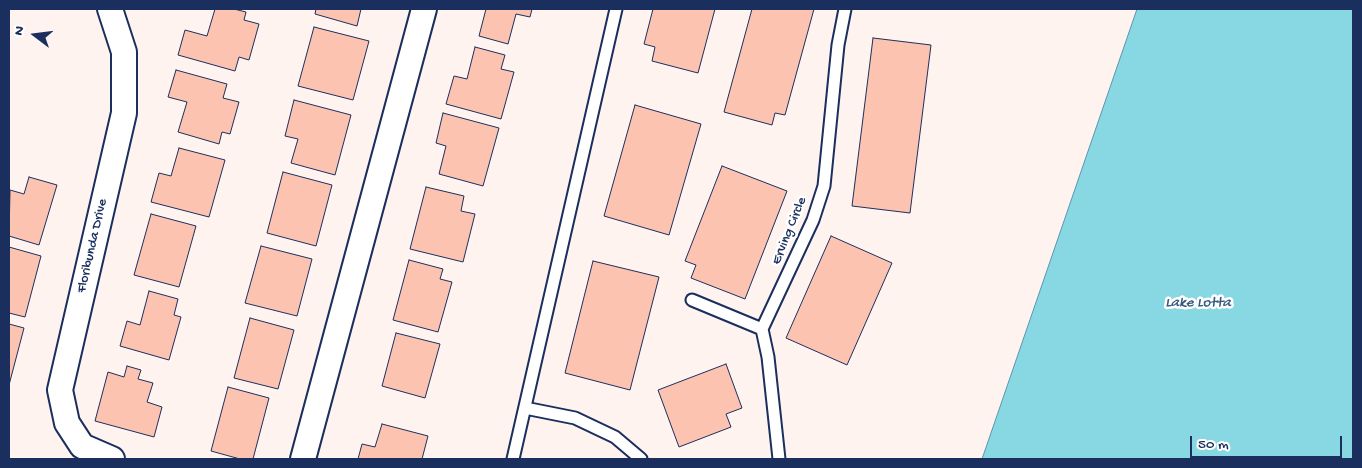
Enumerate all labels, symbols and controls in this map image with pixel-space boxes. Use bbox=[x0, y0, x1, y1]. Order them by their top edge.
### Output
north arrow bbox=[10, 10, 60, 60]
text: N bbox=[11, 24, 29, 38]
street label: Erving Circle bbox=[769, 195, 811, 267]
street label: Floribunda Drive bbox=[74, 197, 112, 295]
water label: Lake Lotta bbox=[1165, 295, 1231, 313]
scale bar bbox=[1192, 426, 1344, 458]
text: 50 m bbox=[1198, 436, 1229, 454]

